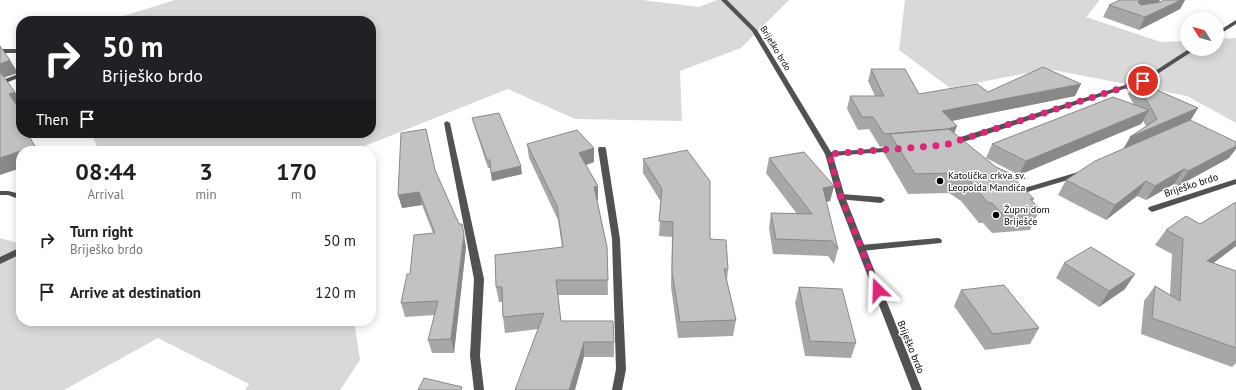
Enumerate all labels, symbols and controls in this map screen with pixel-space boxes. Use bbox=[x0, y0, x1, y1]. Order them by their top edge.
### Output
north arrow bbox=[1180, 12, 1224, 56]
map controls bbox=[1180, 12, 1224, 56]
street label: Briješko brdo bbox=[758, 24, 794, 73]
text: 50 m bbox=[102, 28, 163, 65]
icon: right bbox=[36, 32, 88, 84]
text: Briješko brdo bbox=[102, 64, 203, 87]
pin bbox=[1126, 64, 1160, 98]
icon: arrive bbox=[1132, 70, 1154, 92]
icon: arrive bbox=[76, 108, 98, 130]
text: Then bbox=[36, 110, 68, 129]
text: 08:44 bbox=[75, 156, 136, 187]
text: 3 bbox=[199, 156, 213, 187]
text: 170 bbox=[276, 156, 317, 187]
place label: Katolička crkva sv. Leopolda Mandića bbox=[948, 169, 1026, 194]
street label: Briješko brdo bbox=[1162, 170, 1220, 200]
marker: Katolička crkva sv. Leopolda Mandića bbox=[935, 176, 945, 186]
text: Arrival bbox=[88, 186, 124, 203]
text: min bbox=[195, 186, 217, 203]
text: m bbox=[291, 186, 302, 203]
place label: Župni dom Briješće bbox=[1004, 203, 1050, 228]
marker: Župni dom Briješće bbox=[991, 210, 1001, 220]
text: Turn right bbox=[70, 222, 133, 241]
icon: right bbox=[36, 229, 58, 251]
text: 50 m bbox=[323, 231, 356, 250]
text: Briješko brdo bbox=[70, 241, 143, 258]
position arrow bbox=[857, 269, 899, 311]
icon: arrive bbox=[36, 281, 58, 303]
text: Arrive at destination bbox=[70, 283, 201, 302]
text: 120 m bbox=[315, 283, 356, 302]
street label: Briješko brdo bbox=[894, 319, 928, 375]

